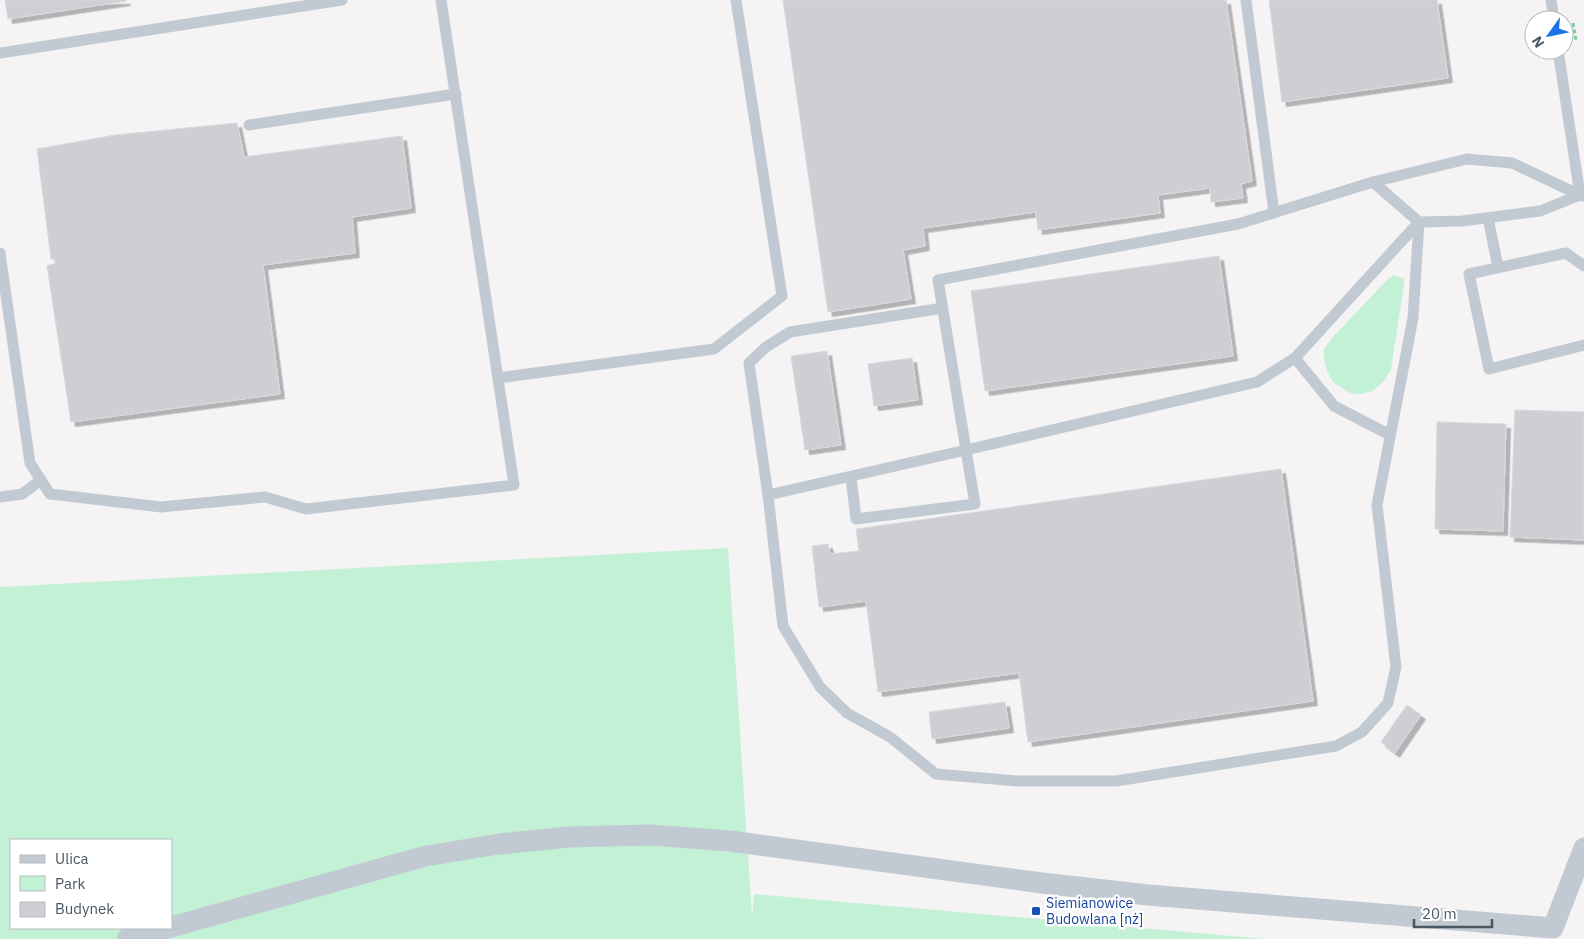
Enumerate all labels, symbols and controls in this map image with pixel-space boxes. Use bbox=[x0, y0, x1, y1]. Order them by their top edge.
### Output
north arrow bbox=[1524, 10, 1574, 60]
text: N bbox=[1528, 33, 1548, 51]
legend bbox=[10, 839, 172, 929]
text: Ulica bbox=[55, 849, 89, 868]
text: Park bbox=[55, 874, 85, 893]
place label: Siemianowice Budowlana [nż] bbox=[1046, 894, 1143, 928]
scale bar bbox=[1414, 896, 1492, 928]
text: Budynek bbox=[55, 899, 114, 918]
text: 20 m bbox=[1422, 904, 1457, 923]
marker: Siemianowice Budowlana [nż] bbox=[1030, 905, 1042, 917]

